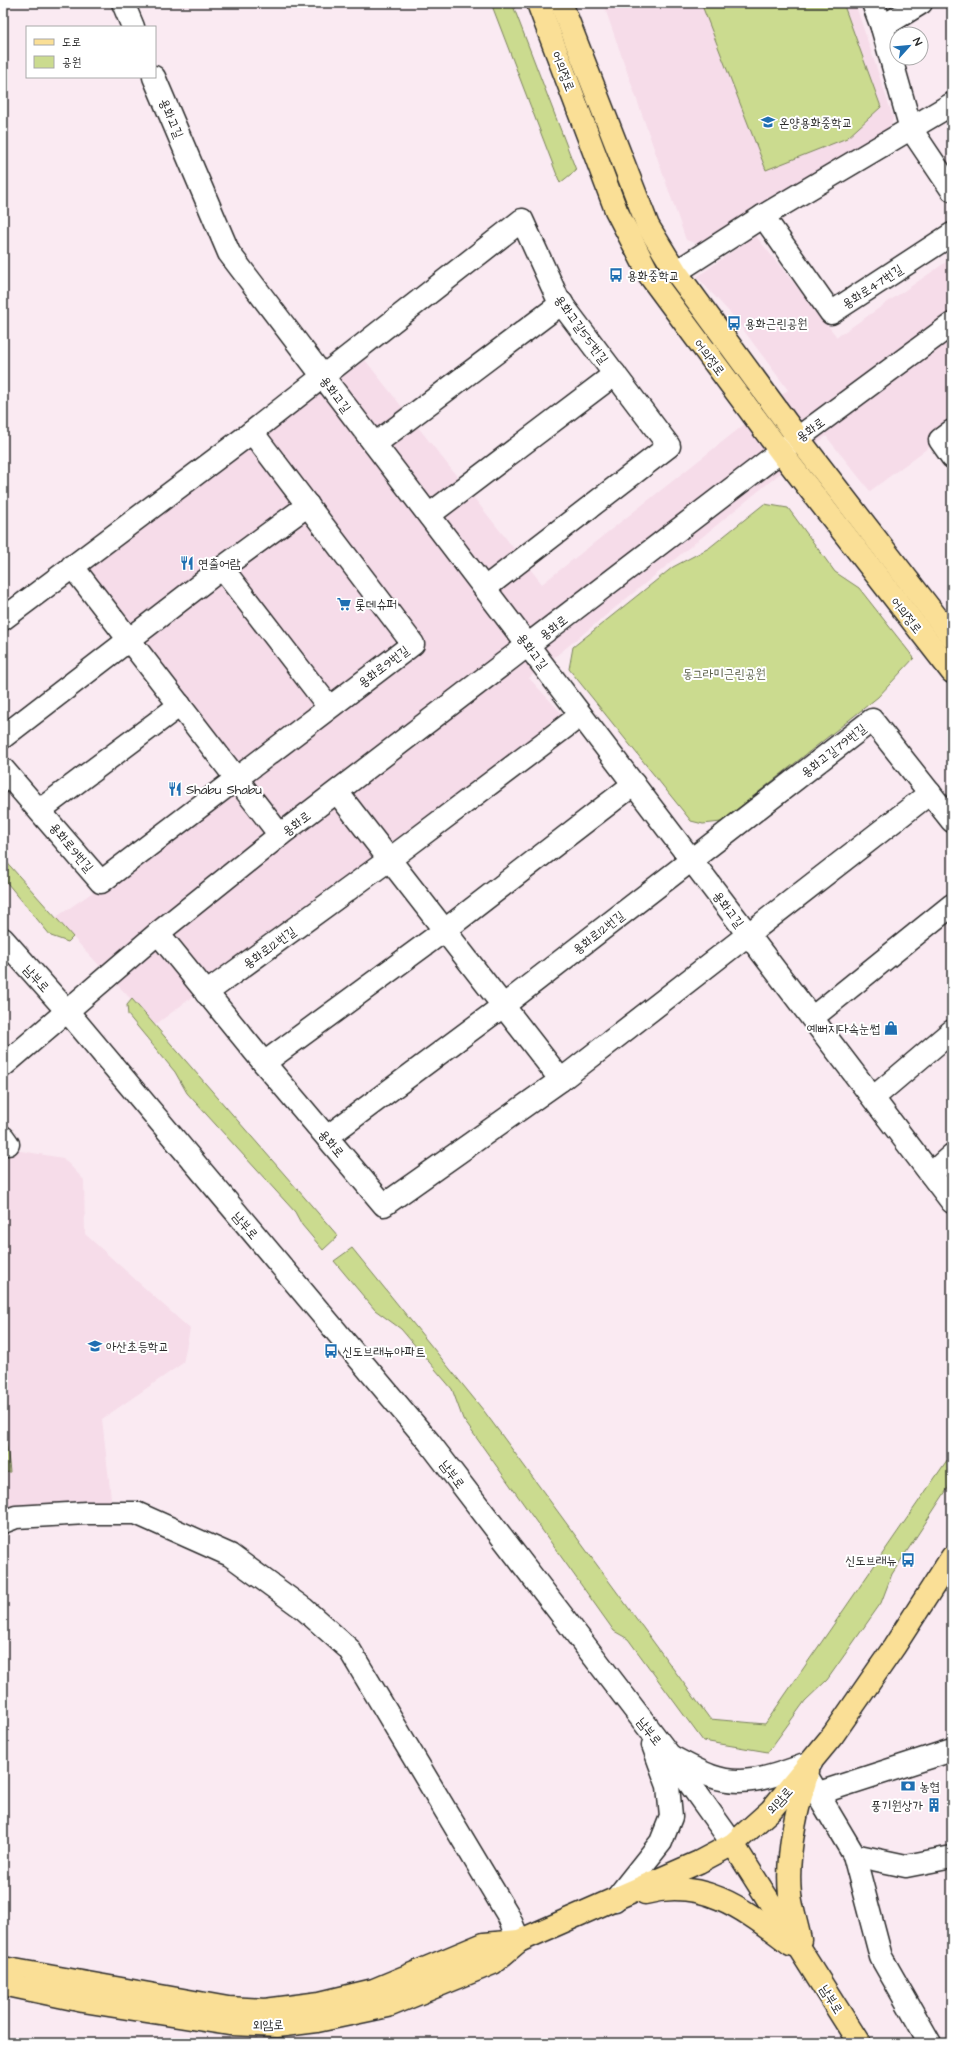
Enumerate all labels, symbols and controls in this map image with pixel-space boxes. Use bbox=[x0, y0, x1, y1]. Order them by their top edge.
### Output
legend bbox=[26, 26, 156, 78]
north arrow bbox=[889, 26, 929, 66]
text: 도로 bbox=[62, 34, 81, 51]
text: N bbox=[909, 35, 926, 48]
street label: 어의정로 bbox=[547, 49, 579, 94]
text: 공원 bbox=[62, 54, 81, 71]
street label: 용화고길 bbox=[155, 96, 188, 141]
school or university icon: 온양용화중학교 bbox=[760, 114, 776, 130]
place label: 온양용화중학교 bbox=[779, 114, 852, 132]
street label: 용화로47번길 bbox=[839, 260, 906, 313]
bus stop icon: 용화중학교 bbox=[608, 267, 624, 283]
place label: 용화중학교 bbox=[627, 267, 679, 285]
street label: 용화고길55번길 bbox=[550, 291, 612, 368]
bus stop icon: 용화근린공원 bbox=[726, 315, 742, 331]
place label: 용화근린공원 bbox=[745, 315, 808, 333]
street label: 어의정로 bbox=[689, 335, 729, 380]
street label: 용화고길 bbox=[315, 372, 355, 417]
street label: 용화로 bbox=[793, 413, 829, 446]
restaurant icon: 연출어람 bbox=[179, 555, 195, 571]
place label: 연출어람 bbox=[198, 555, 240, 573]
street label: 어의정로 bbox=[886, 594, 926, 638]
supermarket icon: 롯데슈퍼 bbox=[336, 596, 352, 612]
place label: 롯데슈퍼 bbox=[355, 596, 397, 614]
street label: 용화로 bbox=[536, 611, 572, 645]
street label: 용화고길 bbox=[512, 629, 552, 674]
street label: 용화로9번길 bbox=[354, 642, 413, 692]
park label: 동그라미근린공원 bbox=[682, 665, 766, 683]
street label: 용화고길79번길 bbox=[797, 720, 870, 782]
restaurant icon: Shabu Shabu bbox=[167, 781, 183, 797]
place label: Shabu Shabu bbox=[186, 781, 262, 799]
street label: 용화로 bbox=[279, 807, 315, 840]
street label: 용화로9번길 bbox=[45, 819, 97, 876]
street label: 용화고길 bbox=[708, 887, 748, 932]
street label: 용화로12번길 bbox=[569, 907, 628, 959]
street label: 용화로12번길 bbox=[239, 922, 300, 973]
street label: 남부로 bbox=[19, 961, 53, 996]
place label: 예뻐지다속눈썹 bbox=[807, 1020, 880, 1038]
shop icon: 예뻐지다속눈썹 bbox=[883, 1020, 899, 1036]
street label: 용화로 bbox=[314, 1126, 348, 1161]
street label: 남부로 bbox=[228, 1208, 262, 1243]
school or university icon: 아산초등학교 bbox=[87, 1338, 103, 1354]
place label: 아산초등학교 bbox=[106, 1338, 169, 1356]
bus stop icon: 신도브래뉴아파트 bbox=[323, 1343, 339, 1359]
place label: 신도브래뉴아파트 bbox=[342, 1343, 426, 1361]
street label: 남부로 bbox=[436, 1457, 469, 1493]
place label: 신도브래뉴 bbox=[845, 1552, 897, 1570]
bus stop icon: 신도브래뉴 bbox=[900, 1552, 916, 1568]
street label: 남부로 bbox=[632, 1714, 666, 1750]
bank icon: 농협 bbox=[900, 1778, 916, 1794]
place label: 농협 bbox=[919, 1778, 940, 1796]
street label: 외암로 bbox=[763, 1783, 797, 1818]
place label: 풍기원상가 bbox=[871, 1797, 924, 1815]
building icon: 풍기원상가 bbox=[926, 1797, 942, 1813]
street label: 남부로 bbox=[815, 1981, 847, 2018]
street label: 외암로 bbox=[252, 2016, 284, 2034]

